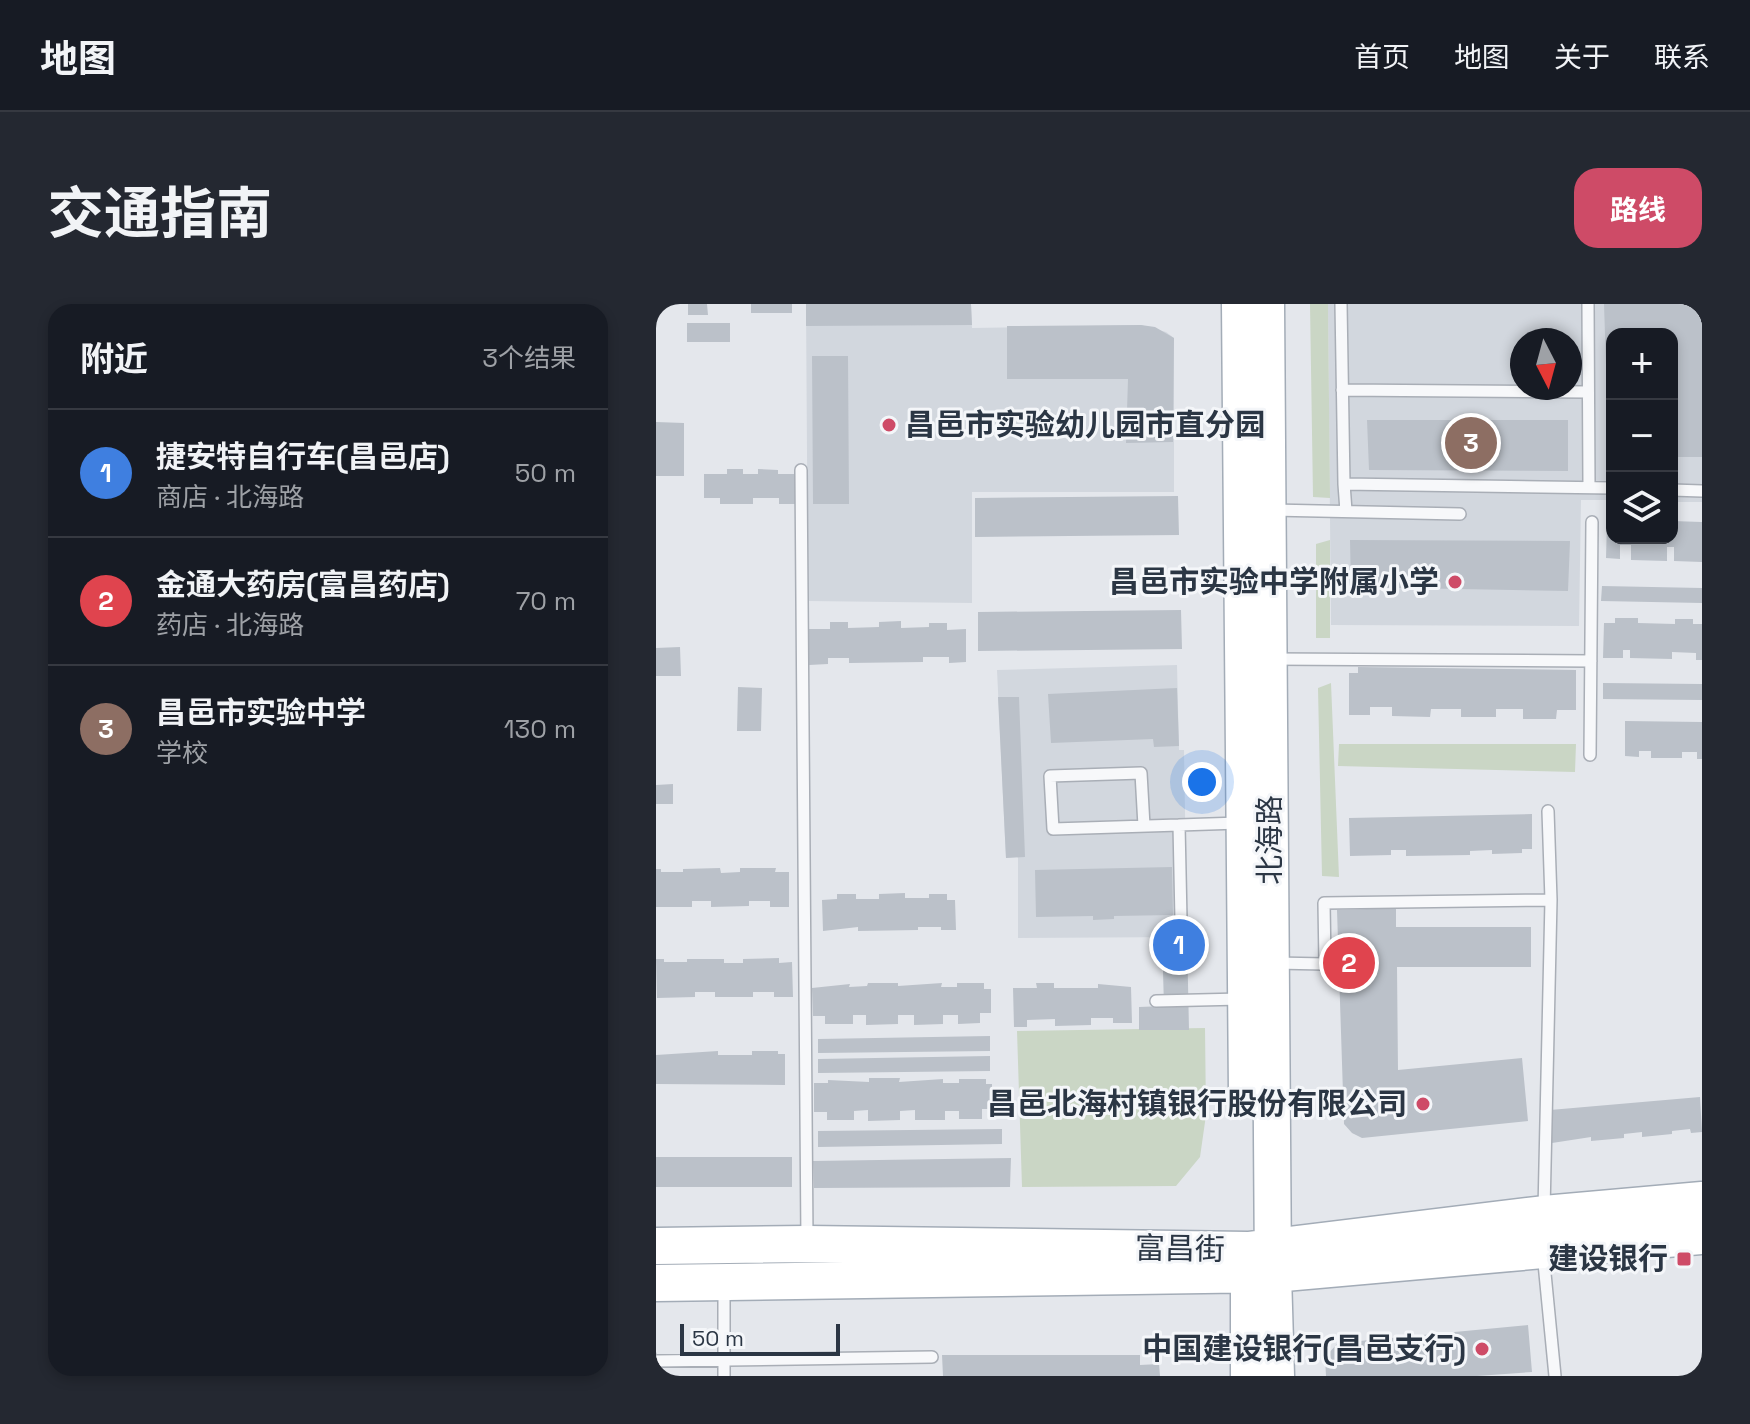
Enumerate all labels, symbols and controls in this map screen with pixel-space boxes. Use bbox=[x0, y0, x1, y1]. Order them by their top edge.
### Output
text: 地图 bbox=[40, 35, 116, 83]
text: 首页 bbox=[1354, 39, 1410, 75]
text: 地图 bbox=[1454, 39, 1510, 75]
text: 关于 bbox=[1554, 39, 1610, 75]
text: 联系 bbox=[1654, 39, 1710, 75]
button: 路线 bbox=[1574, 168, 1702, 248]
text: 交通指南 bbox=[48, 178, 272, 249]
north arrow bbox=[1510, 328, 1582, 400]
map controls bbox=[1606, 328, 1678, 544]
button: + bbox=[1606, 328, 1678, 400]
text: 附近 bbox=[80, 338, 148, 381]
text: 3个结果 bbox=[482, 341, 576, 375]
button: − bbox=[1606, 400, 1678, 472]
place label: 昌邑市实验幼儿园市直分园 bbox=[905, 405, 1265, 444]
pin: 3 bbox=[1445, 413, 1497, 473]
marker: 昌邑市实验幼儿园市直分园 bbox=[880, 416, 898, 434]
text: 捷安特自行车(昌邑店) bbox=[156, 437, 450, 476]
text: 1 bbox=[100, 456, 112, 490]
text: 50 m bbox=[515, 456, 576, 490]
button: layers bbox=[1606, 472, 1678, 544]
text: 商店 · 北海路 bbox=[156, 480, 304, 514]
place label: 昌邑市实验中学附属小学 bbox=[1109, 562, 1439, 601]
text: 金通大药房(富昌药店) bbox=[156, 565, 450, 604]
marker: 昌邑市实验中学附属小学 bbox=[1446, 573, 1464, 591]
text: 2 bbox=[98, 584, 114, 618]
text: 70 m bbox=[516, 584, 576, 618]
text: 药店 · 北海路 bbox=[156, 608, 304, 642]
text: 昌邑市实验中学 bbox=[156, 693, 366, 732]
text: 3 bbox=[98, 712, 114, 746]
text: 130 m bbox=[504, 712, 576, 746]
text: 学校 bbox=[156, 736, 208, 770]
your location bbox=[1182, 762, 1222, 802]
street label: 北海路 bbox=[1250, 795, 1289, 885]
pin: 1 bbox=[1153, 915, 1205, 975]
pin: 2 bbox=[1323, 933, 1375, 993]
place label: 昌邑北海村镇银行股份有限公司 bbox=[987, 1084, 1407, 1123]
marker: 昌邑北海村镇银行股份有限公司 bbox=[1414, 1095, 1432, 1113]
street label: 富昌街 bbox=[1135, 1228, 1225, 1269]
place label: 建设银行 bbox=[1548, 1239, 1668, 1278]
marker: 建设银行 bbox=[1675, 1250, 1693, 1268]
scale bar bbox=[680, 1320, 840, 1356]
text: 50 m bbox=[692, 1324, 744, 1352]
place label: 中国建设银行(昌邑支行) bbox=[1142, 1329, 1466, 1368]
marker: 中国建设银行(昌邑支行) bbox=[1473, 1340, 1491, 1358]

